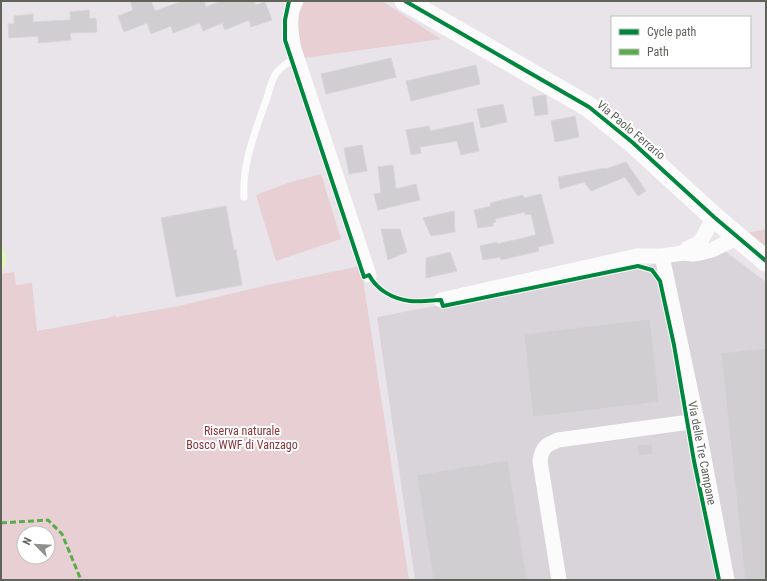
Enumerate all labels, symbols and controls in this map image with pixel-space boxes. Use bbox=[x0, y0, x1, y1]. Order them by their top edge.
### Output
legend bbox=[611, 16, 751, 68]
text: Cycle path bbox=[647, 25, 697, 39]
text: Path bbox=[647, 45, 669, 59]
street label: Via Paolo Ferrario bbox=[594, 98, 668, 162]
street label: Via delle Tre Campane bbox=[685, 400, 719, 507]
park label: Riserva naturale Bosco WWF di Vanzago bbox=[186, 424, 298, 452]
north arrow bbox=[16, 525, 56, 565]
text: N bbox=[20, 535, 35, 547]

